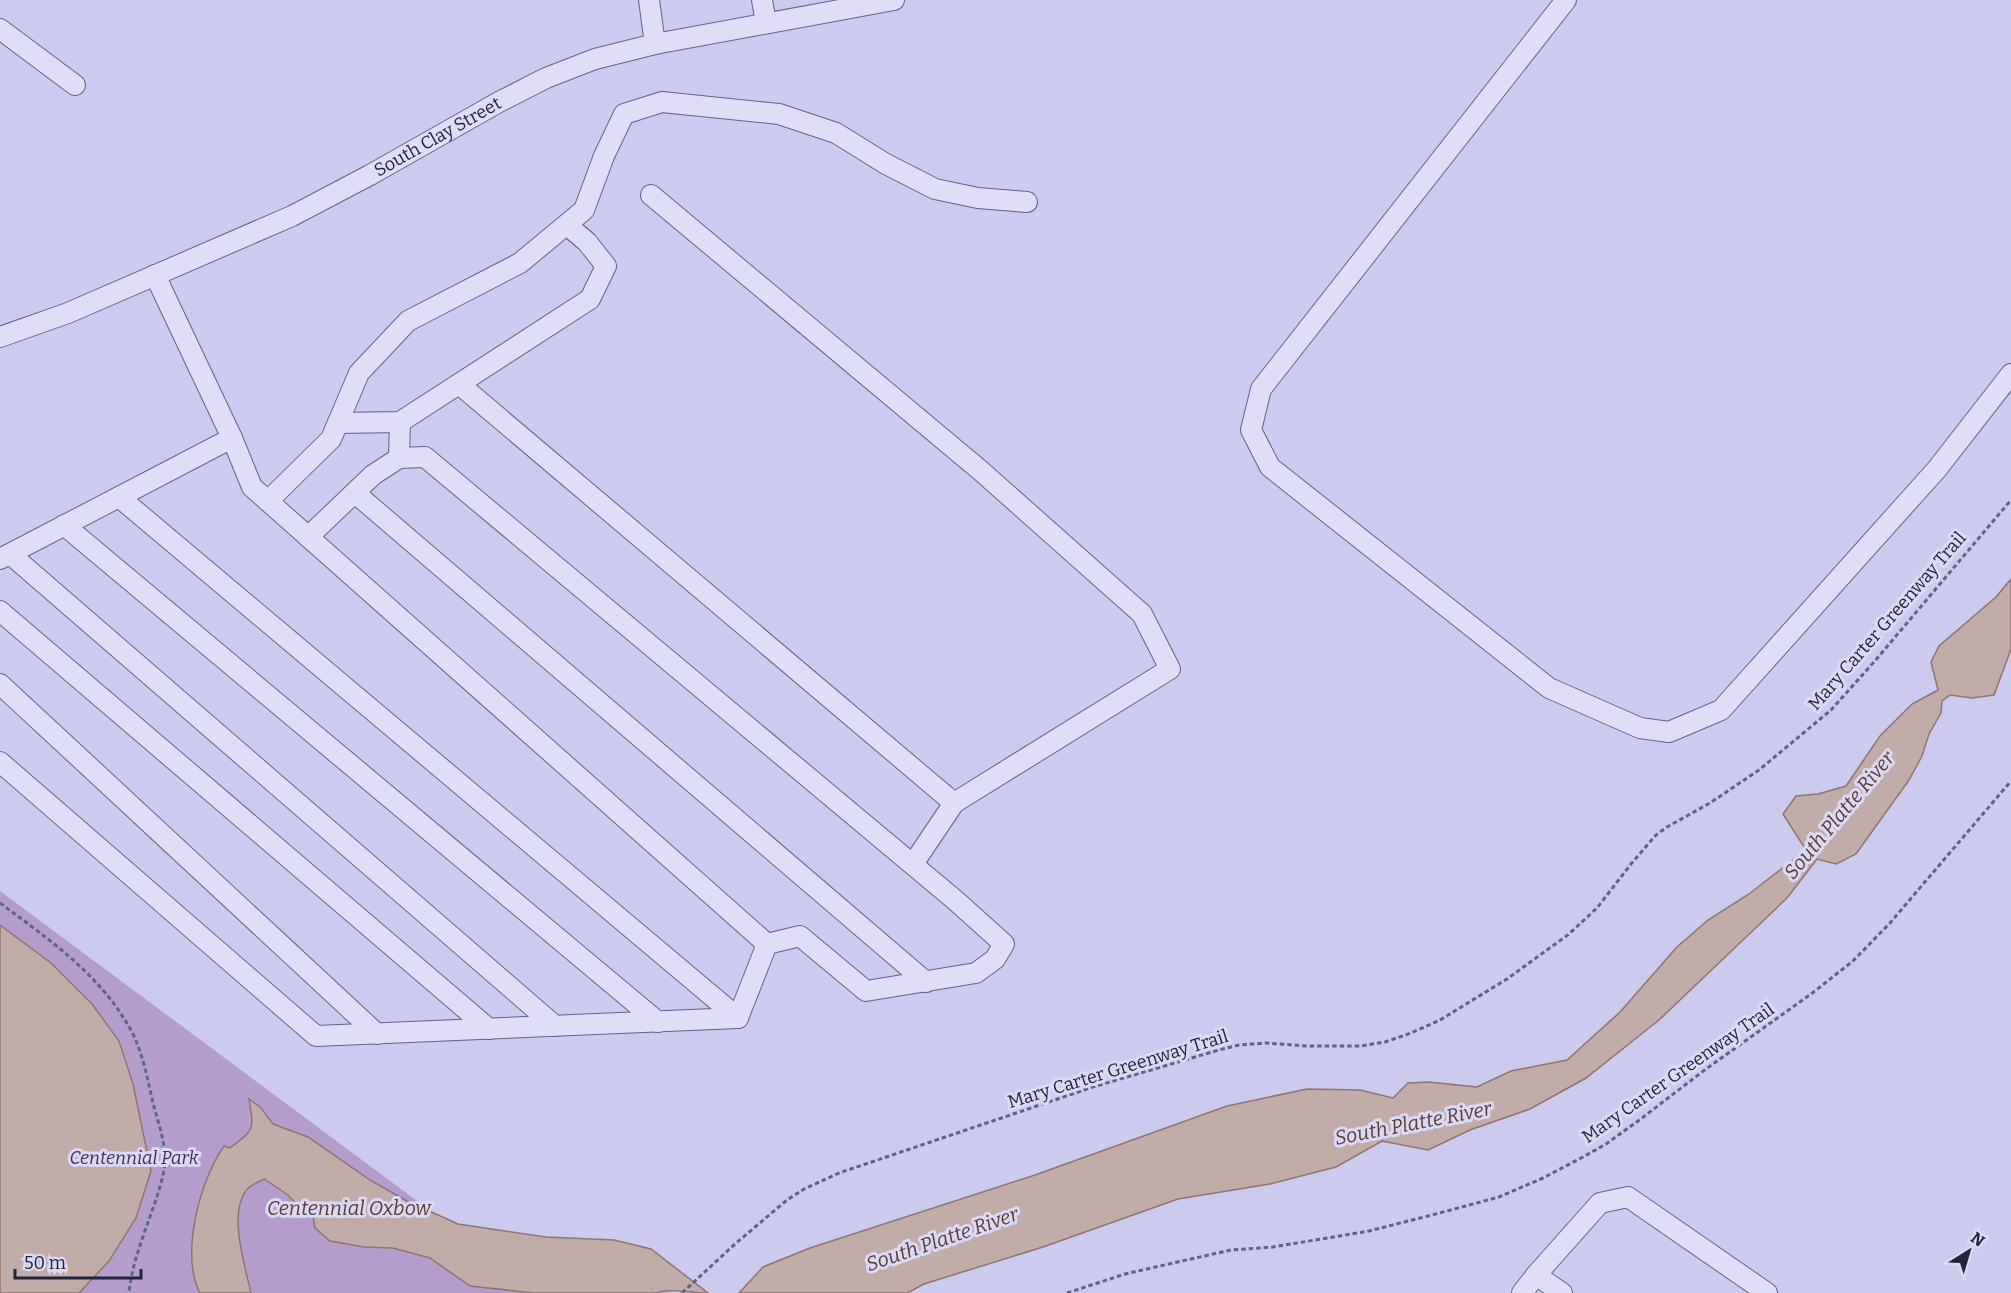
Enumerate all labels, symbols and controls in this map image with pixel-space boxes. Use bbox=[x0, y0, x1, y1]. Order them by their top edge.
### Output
street label: South Clay Street bbox=[370, 92, 505, 181]
street label: Mary Carter Greenway Trail bbox=[1803, 527, 1971, 715]
water label: South Platte River bbox=[1779, 746, 1900, 884]
street label: Mary Carter Greenway Trail bbox=[1578, 998, 1778, 1148]
street label: Mary Carter Greenway Trail bbox=[1005, 1025, 1231, 1113]
water label: South Platte River bbox=[1333, 1096, 1494, 1150]
park label: Centennial Park bbox=[70, 1147, 199, 1169]
water label: Centennial Oxbow bbox=[267, 1196, 432, 1220]
water label: South Platte River bbox=[863, 1201, 1022, 1276]
north arrow bbox=[1939, 1221, 1999, 1281]
text: N bbox=[1967, 1228, 1988, 1251]
scale bar bbox=[15, 1242, 141, 1280]
text: 50 m bbox=[24, 1252, 66, 1274]

